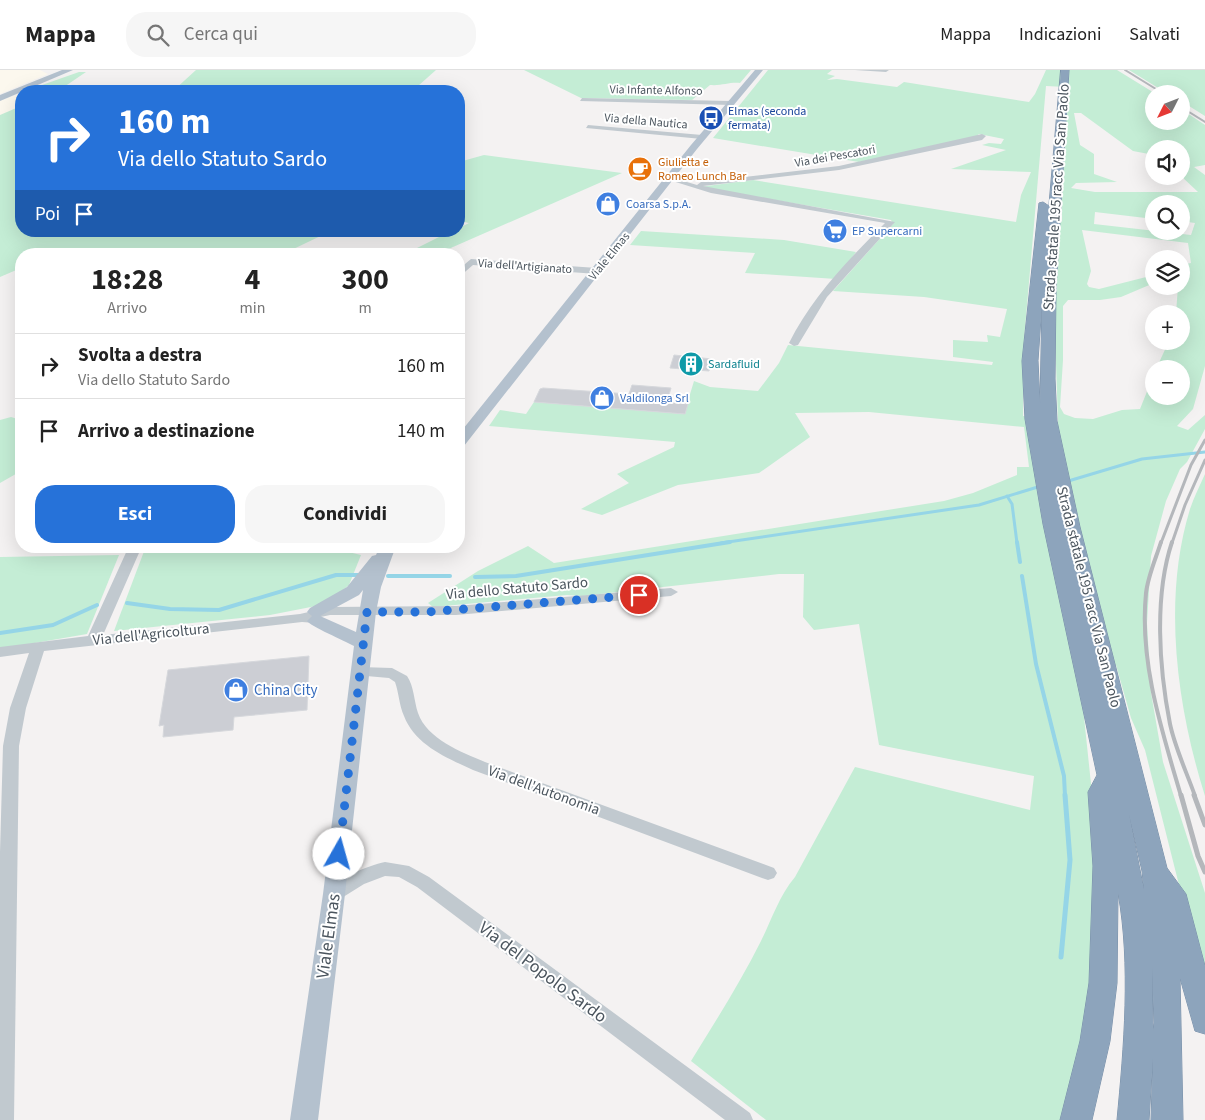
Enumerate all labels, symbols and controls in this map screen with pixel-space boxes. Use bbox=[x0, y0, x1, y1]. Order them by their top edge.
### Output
search box bbox=[126, 12, 476, 57]
text: Mappa bbox=[25, 17, 96, 52]
icon: search bbox=[144, 21, 172, 49]
text: Cerca qui bbox=[184, 21, 258, 48]
text: Mappa bbox=[940, 22, 991, 47]
text: Indicazioni bbox=[1019, 22, 1101, 47]
text: Salvati bbox=[1129, 22, 1180, 47]
street label: Via Infante Alfonso bbox=[609, 81, 703, 100]
street label: Strada statale 195 racc Via San Paolo bbox=[1038, 83, 1075, 311]
north arrow bbox=[1145, 85, 1190, 130]
map controls bbox=[1145, 85, 1190, 405]
text: 160 m bbox=[118, 97, 210, 147]
place label: Elmas (seconda fermata) bbox=[728, 103, 806, 134]
icon: right bbox=[35, 105, 100, 170]
bus stop icon: Elmas (seconda fermata) bbox=[698, 105, 724, 131]
street label: Via della Nautica bbox=[604, 109, 688, 134]
button: sound bbox=[1145, 140, 1190, 185]
street label: Via dei Pescatori bbox=[793, 141, 877, 172]
text: Via dello Statuto Sardo bbox=[118, 143, 327, 175]
place label: Giulietta e Romeo Lunch Bar bbox=[658, 154, 747, 185]
cafe icon: Giulietta e Romeo Lunch Bar bbox=[627, 156, 653, 182]
shop icon: Coarsa S.p.A. bbox=[595, 191, 621, 217]
button: search bbox=[1145, 195, 1190, 240]
place label: Coarsa S.p.A. bbox=[626, 196, 691, 213]
icon: arrive bbox=[70, 200, 98, 228]
text: Poi bbox=[35, 201, 60, 228]
supermarket icon: EP Supercarni bbox=[822, 218, 848, 244]
place label: EP Supercarni bbox=[852, 223, 922, 240]
street label: Viale Elmas bbox=[585, 229, 634, 284]
button: layers bbox=[1145, 250, 1190, 295]
street label: Via dell'Artigianato bbox=[477, 255, 573, 278]
text: 18:28 bbox=[91, 258, 163, 301]
text: 4 bbox=[244, 258, 260, 301]
text: 300 bbox=[341, 258, 389, 301]
text: Arrivo bbox=[107, 297, 147, 319]
text: min bbox=[239, 297, 265, 319]
text: m bbox=[359, 297, 372, 319]
button: + bbox=[1145, 305, 1190, 350]
text: Svolta a destra bbox=[78, 342, 202, 369]
building icon: Sardafluid bbox=[678, 351, 704, 377]
icon: right bbox=[35, 352, 63, 380]
text: 160 m bbox=[397, 353, 445, 380]
place label: Sardafluid bbox=[708, 356, 760, 373]
button: − bbox=[1145, 360, 1190, 405]
text: Via dello Statuto Sardo bbox=[78, 369, 230, 391]
shop icon: Valdilonga Srl bbox=[589, 385, 615, 411]
place label: Valdilonga Srl bbox=[620, 390, 689, 407]
icon: arrive bbox=[35, 417, 63, 445]
text: Arrivo a destinazione bbox=[78, 418, 255, 445]
text: 140 m bbox=[397, 418, 445, 445]
street label: Strada statale 195 racc Via San Paolo bbox=[1051, 484, 1126, 710]
button: Esci bbox=[35, 485, 235, 543]
button: Condividi bbox=[245, 485, 445, 543]
street label: Via dello Statuto Sardo bbox=[445, 572, 589, 605]
pin bbox=[618, 574, 660, 616]
icon: arrive bbox=[625, 581, 653, 609]
street label: Via dell'Agricoltura bbox=[92, 618, 210, 651]
shop icon: China City bbox=[223, 677, 249, 703]
place label: China City bbox=[254, 680, 318, 701]
street label: Via dell'Autonomia bbox=[485, 761, 603, 820]
position arrow bbox=[312, 827, 364, 879]
street label: Viale Elmas bbox=[310, 892, 347, 980]
street label: Via del Popolo Sardo bbox=[473, 916, 612, 1029]

